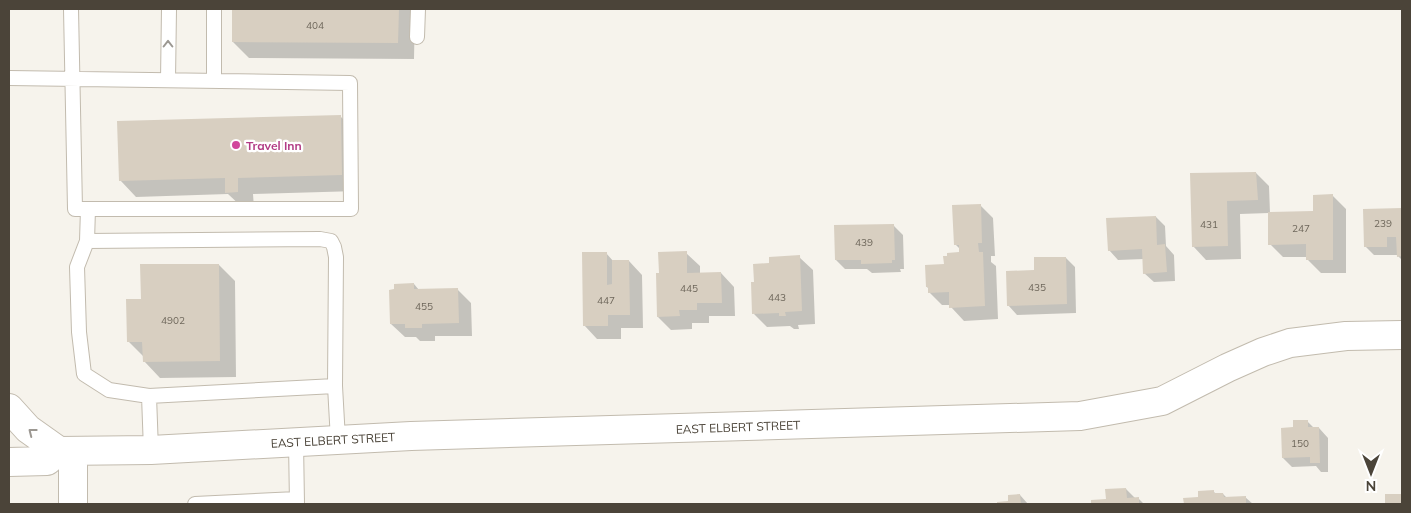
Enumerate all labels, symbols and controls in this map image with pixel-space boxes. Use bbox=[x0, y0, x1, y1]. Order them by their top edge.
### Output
house number: 404 bbox=[306, 19, 324, 32]
one-way arrow bbox=[163, 40, 173, 48]
place label: Travel Inn bbox=[246, 138, 302, 153]
marker: Travel Inn bbox=[230, 139, 242, 151]
house number: 239 bbox=[1374, 217, 1392, 230]
house number: 431 bbox=[1200, 218, 1218, 231]
house number: 247 bbox=[1292, 222, 1310, 235]
house number: 439 bbox=[855, 236, 873, 249]
house number: 435 bbox=[1028, 281, 1046, 294]
house number: 445 bbox=[680, 282, 698, 295]
house number: 443 bbox=[768, 291, 786, 304]
house number: 447 bbox=[597, 294, 615, 307]
house number: 455 bbox=[415, 300, 433, 313]
house number: 4902 bbox=[161, 314, 185, 327]
street label: EAST ELBERT STREET bbox=[675, 417, 801, 437]
one-way arrow bbox=[29, 429, 38, 437]
street label: EAST ELBERT STREET bbox=[270, 429, 396, 451]
house number: 150 bbox=[1291, 437, 1309, 450]
north arrow bbox=[1346, 448, 1396, 498]
text: N bbox=[1366, 477, 1376, 495]

